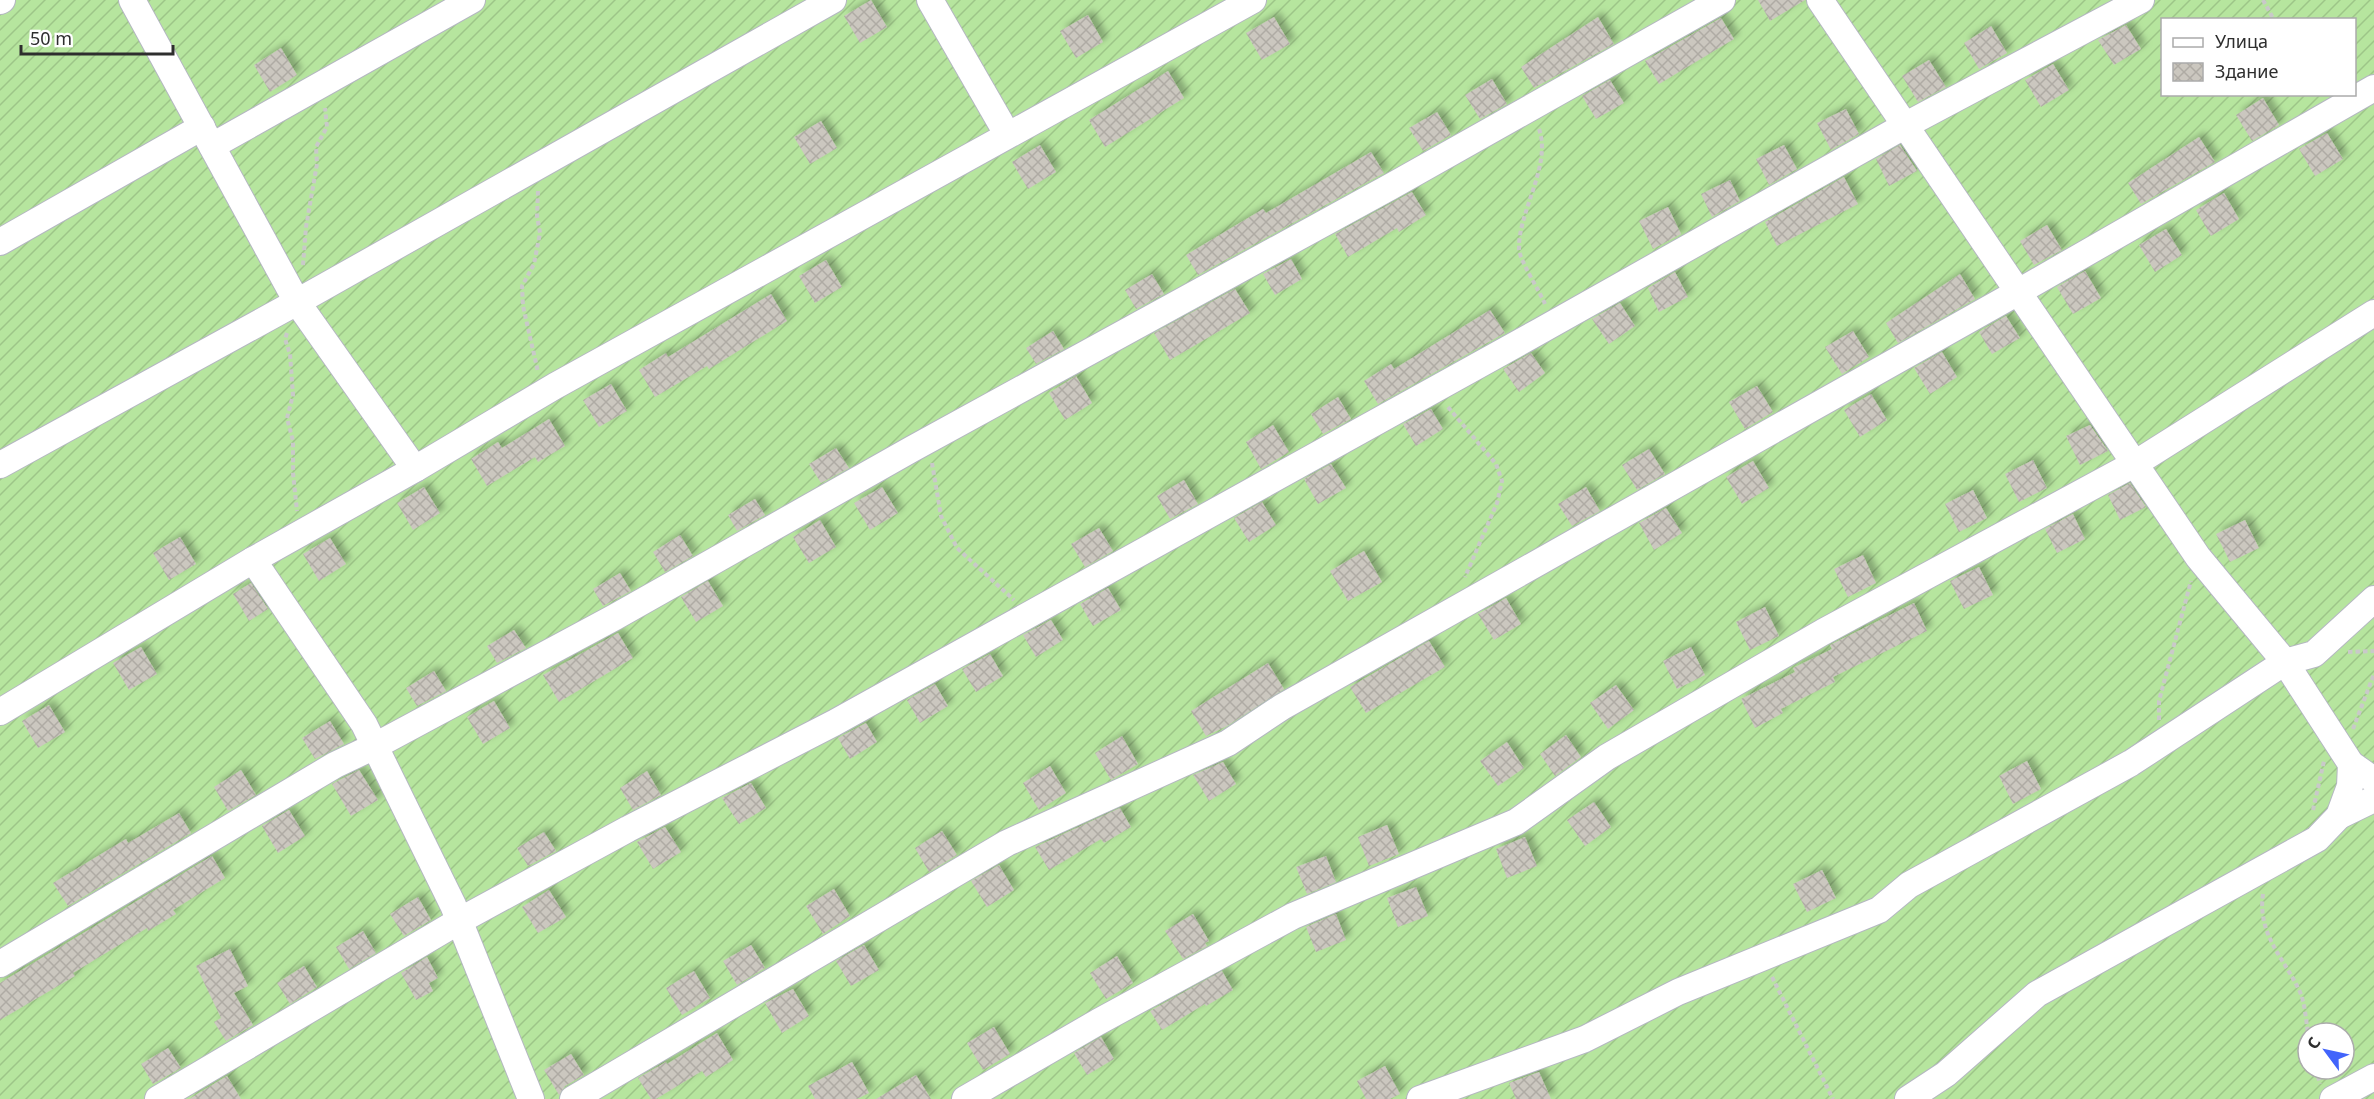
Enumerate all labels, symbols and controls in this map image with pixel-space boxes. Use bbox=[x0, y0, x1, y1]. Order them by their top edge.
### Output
scale bar bbox=[21, 18, 172, 56]
legend bbox=[2161, 18, 2356, 96]
text: 50 m bbox=[30, 26, 72, 50]
text: Улица bbox=[2215, 29, 2268, 53]
text: Здание bbox=[2215, 59, 2279, 83]
north arrow bbox=[2296, 1021, 2356, 1081]
text: С bbox=[2301, 1033, 2325, 1053]

